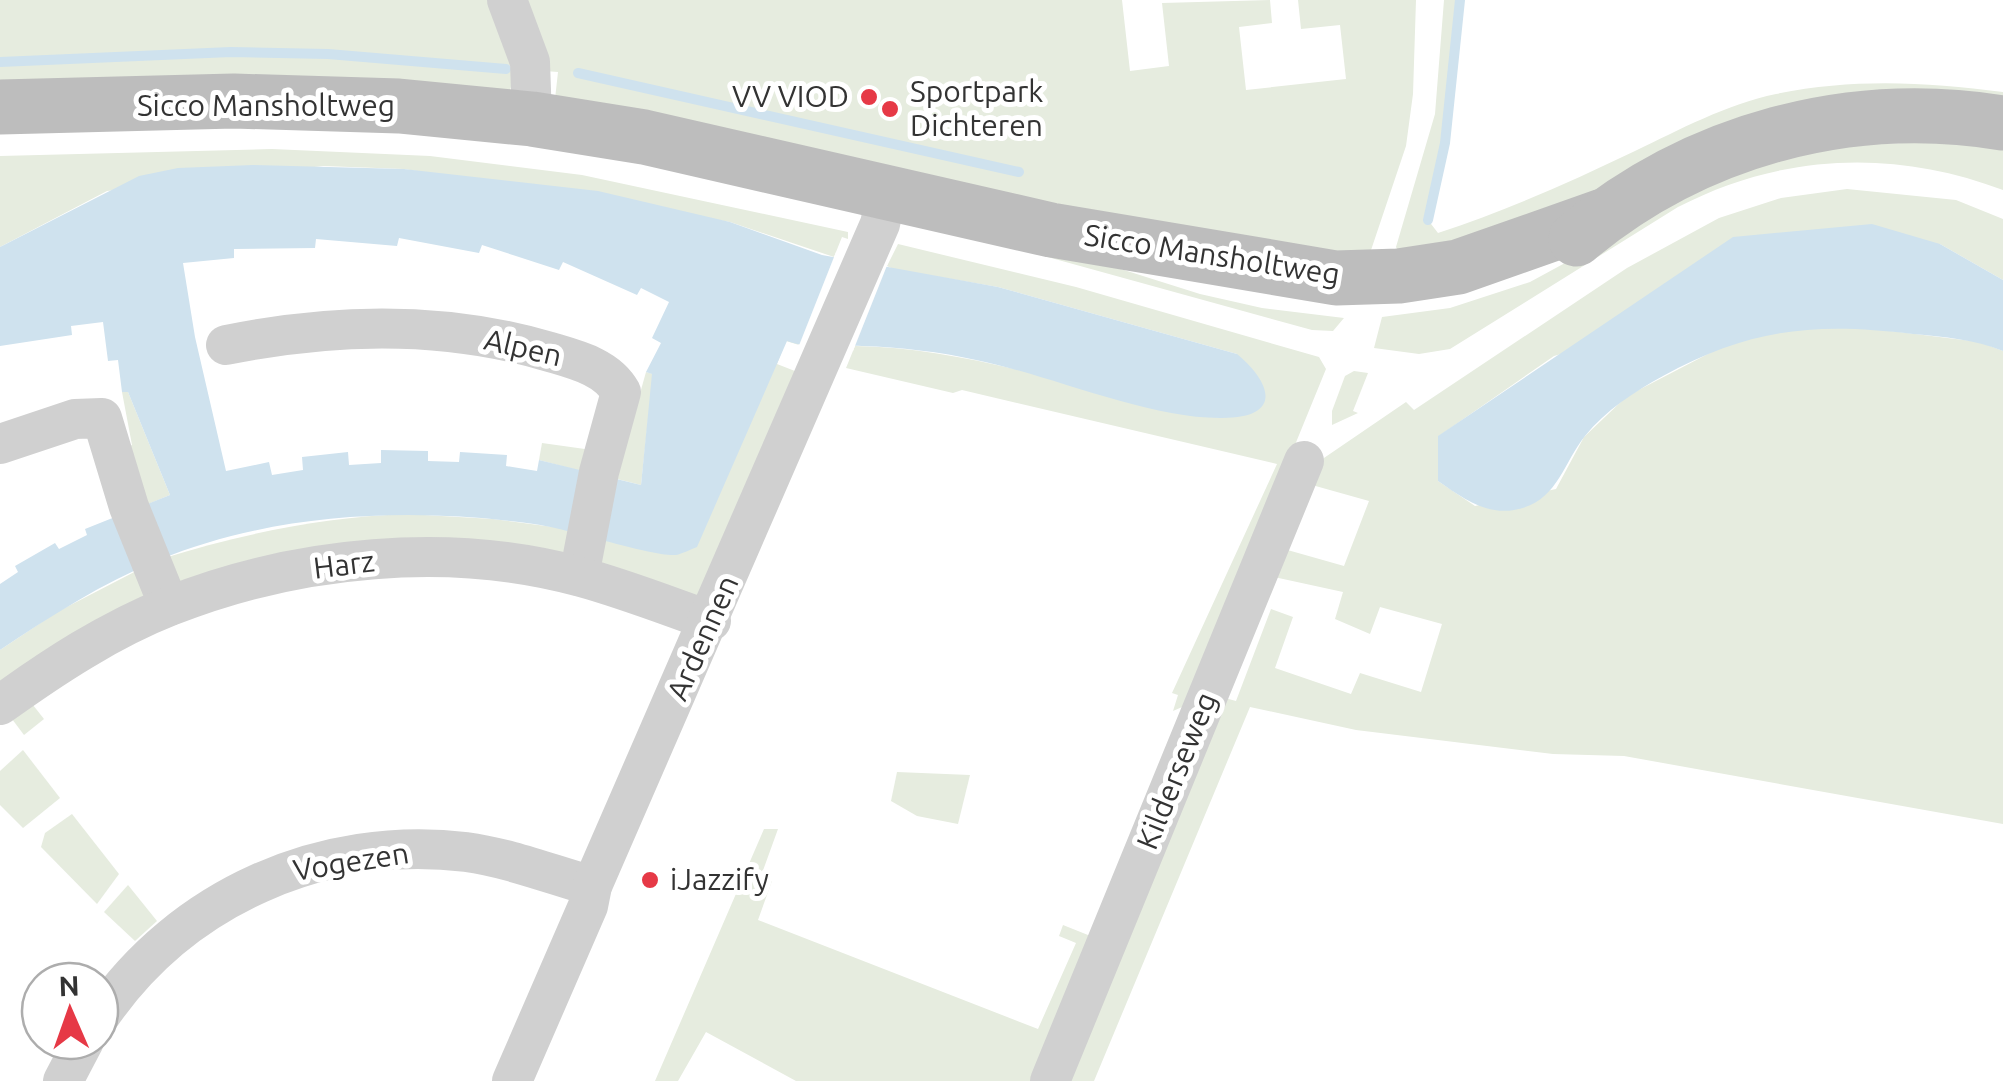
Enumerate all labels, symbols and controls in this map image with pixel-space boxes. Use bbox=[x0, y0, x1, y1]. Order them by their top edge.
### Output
place label: Sportpark Dichteren bbox=[910, 74, 1043, 142]
place label: VV VIOD bbox=[732, 79, 849, 113]
marker: VV VIOD bbox=[858, 86, 880, 108]
street label: Sicco Mansholtweg bbox=[137, 88, 395, 122]
marker: Sportpark Dichteren bbox=[879, 98, 901, 120]
street label: Sicco Mansholtweg bbox=[1082, 217, 1342, 291]
street label: Alpen bbox=[481, 322, 565, 372]
street label: Harz bbox=[311, 543, 376, 585]
street label: Ardennen bbox=[660, 570, 745, 705]
street label: Kilderseweg bbox=[1129, 687, 1223, 854]
street label: Vogezen bbox=[291, 835, 411, 887]
place label: iJazzify bbox=[670, 862, 769, 896]
marker: iJazzify bbox=[639, 869, 661, 891]
north arrow bbox=[20, 961, 120, 1061]
text: N bbox=[58, 970, 80, 1001]

